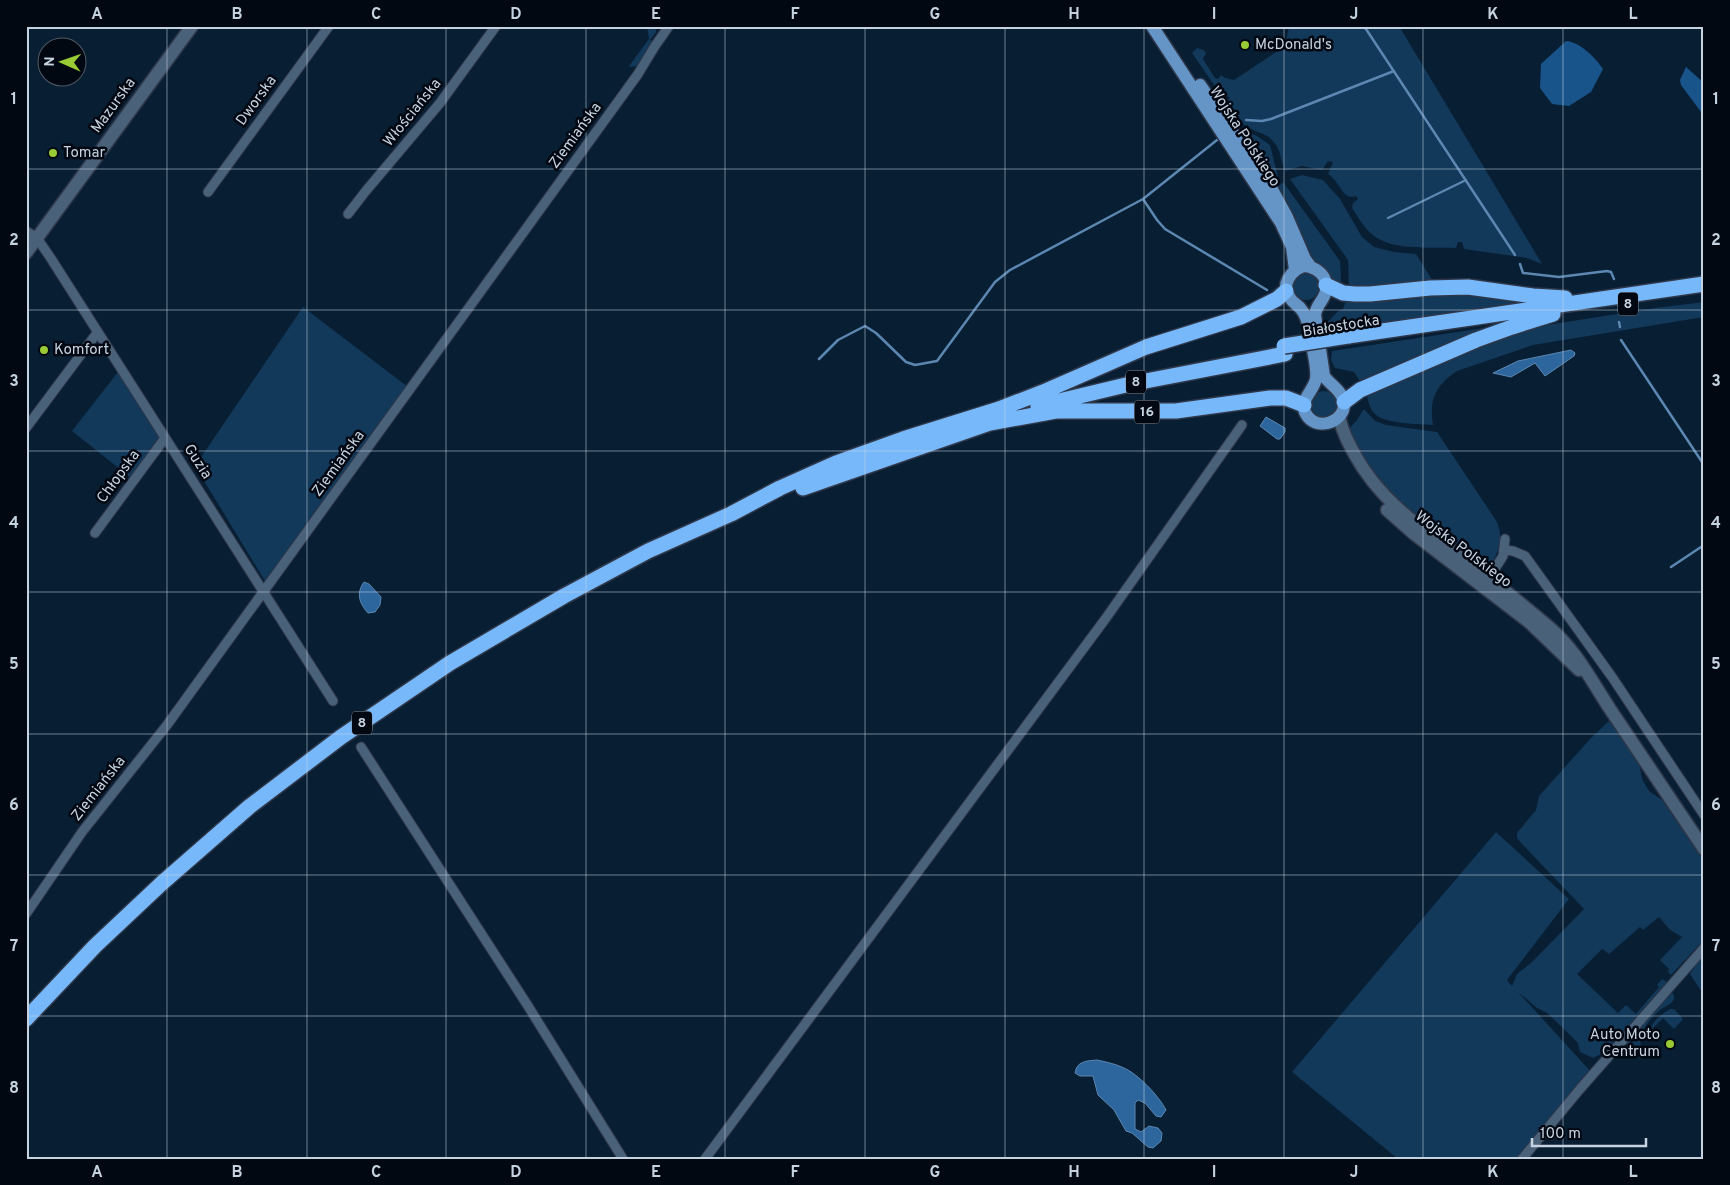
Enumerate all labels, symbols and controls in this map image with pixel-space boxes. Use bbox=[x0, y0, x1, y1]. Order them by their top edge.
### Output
text: A bbox=[91, 5, 103, 25]
text: B bbox=[231, 5, 243, 25]
text: C bbox=[371, 5, 381, 25]
text: D bbox=[510, 5, 522, 25]
text: E bbox=[651, 5, 661, 25]
text: F bbox=[790, 5, 800, 25]
text: G bbox=[930, 5, 940, 25]
text: H bbox=[1068, 5, 1080, 25]
text: I bbox=[1212, 5, 1216, 25]
text: J bbox=[1350, 5, 1358, 25]
text: K bbox=[1487, 5, 1499, 25]
text: L bbox=[1628, 5, 1638, 25]
place label: McDonald's bbox=[1255, 36, 1332, 55]
north arrow bbox=[38, 38, 88, 88]
marker: McDonald's bbox=[1239, 39, 1251, 51]
text: N bbox=[42, 56, 59, 67]
street label: Dworska bbox=[233, 72, 281, 130]
street label: Mazurska bbox=[88, 75, 140, 137]
street label: Włościańska bbox=[380, 75, 446, 151]
street label: Wojska Polskiego bbox=[1204, 83, 1284, 191]
text: 1 bbox=[11, 90, 17, 110]
text: 1 bbox=[1713, 90, 1719, 110]
street label: Ziemiańska bbox=[546, 99, 606, 173]
place label: Tomar bbox=[63, 144, 106, 163]
marker: Tomar bbox=[47, 147, 59, 159]
text: 2 bbox=[9, 231, 19, 251]
text: 2 bbox=[1711, 231, 1721, 251]
road number: 8 bbox=[1618, 292, 1638, 316]
street label: Białostocka bbox=[1301, 312, 1381, 342]
place label: Komfort bbox=[54, 341, 109, 360]
marker: Komfort bbox=[38, 344, 50, 356]
road number: 8 bbox=[1126, 371, 1146, 394]
text: 3 bbox=[9, 372, 19, 392]
text: 3 bbox=[1711, 372, 1721, 392]
road number: 16 bbox=[1134, 401, 1160, 424]
street label: Ziemiańska bbox=[309, 427, 369, 501]
street label: Guzia bbox=[179, 441, 215, 483]
street label: Chłopska bbox=[93, 447, 145, 507]
street label: Wojska Polskiego bbox=[1411, 507, 1515, 593]
text: 4 bbox=[9, 514, 19, 534]
text: 4 bbox=[1711, 514, 1721, 534]
text: 5 bbox=[9, 655, 19, 675]
text: 5 bbox=[1711, 655, 1721, 675]
road number: 8 bbox=[352, 711, 372, 734]
street label: Ziemiańska bbox=[68, 753, 130, 825]
text: 6 bbox=[9, 796, 19, 816]
text: 6 bbox=[1711, 796, 1721, 816]
text: 7 bbox=[10, 937, 18, 957]
text: 7 bbox=[1712, 937, 1720, 957]
place label: Auto Moto Centrum bbox=[1590, 1026, 1660, 1062]
marker: Auto Moto Centrum bbox=[1664, 1038, 1676, 1050]
text: 8 bbox=[9, 1079, 19, 1099]
text: 8 bbox=[1711, 1079, 1721, 1099]
scale bar bbox=[1532, 1115, 1646, 1147]
text: 100 m bbox=[1540, 1125, 1581, 1144]
text: A bbox=[91, 1163, 103, 1183]
text: B bbox=[231, 1163, 243, 1183]
text: C bbox=[371, 1163, 381, 1183]
text: D bbox=[510, 1163, 522, 1183]
text: E bbox=[651, 1163, 661, 1183]
text: F bbox=[790, 1163, 800, 1183]
text: G bbox=[930, 1163, 940, 1183]
text: H bbox=[1068, 1163, 1080, 1183]
text: I bbox=[1212, 1163, 1216, 1183]
text: J bbox=[1350, 1163, 1358, 1183]
text: K bbox=[1487, 1163, 1499, 1183]
text: L bbox=[1628, 1163, 1638, 1183]

